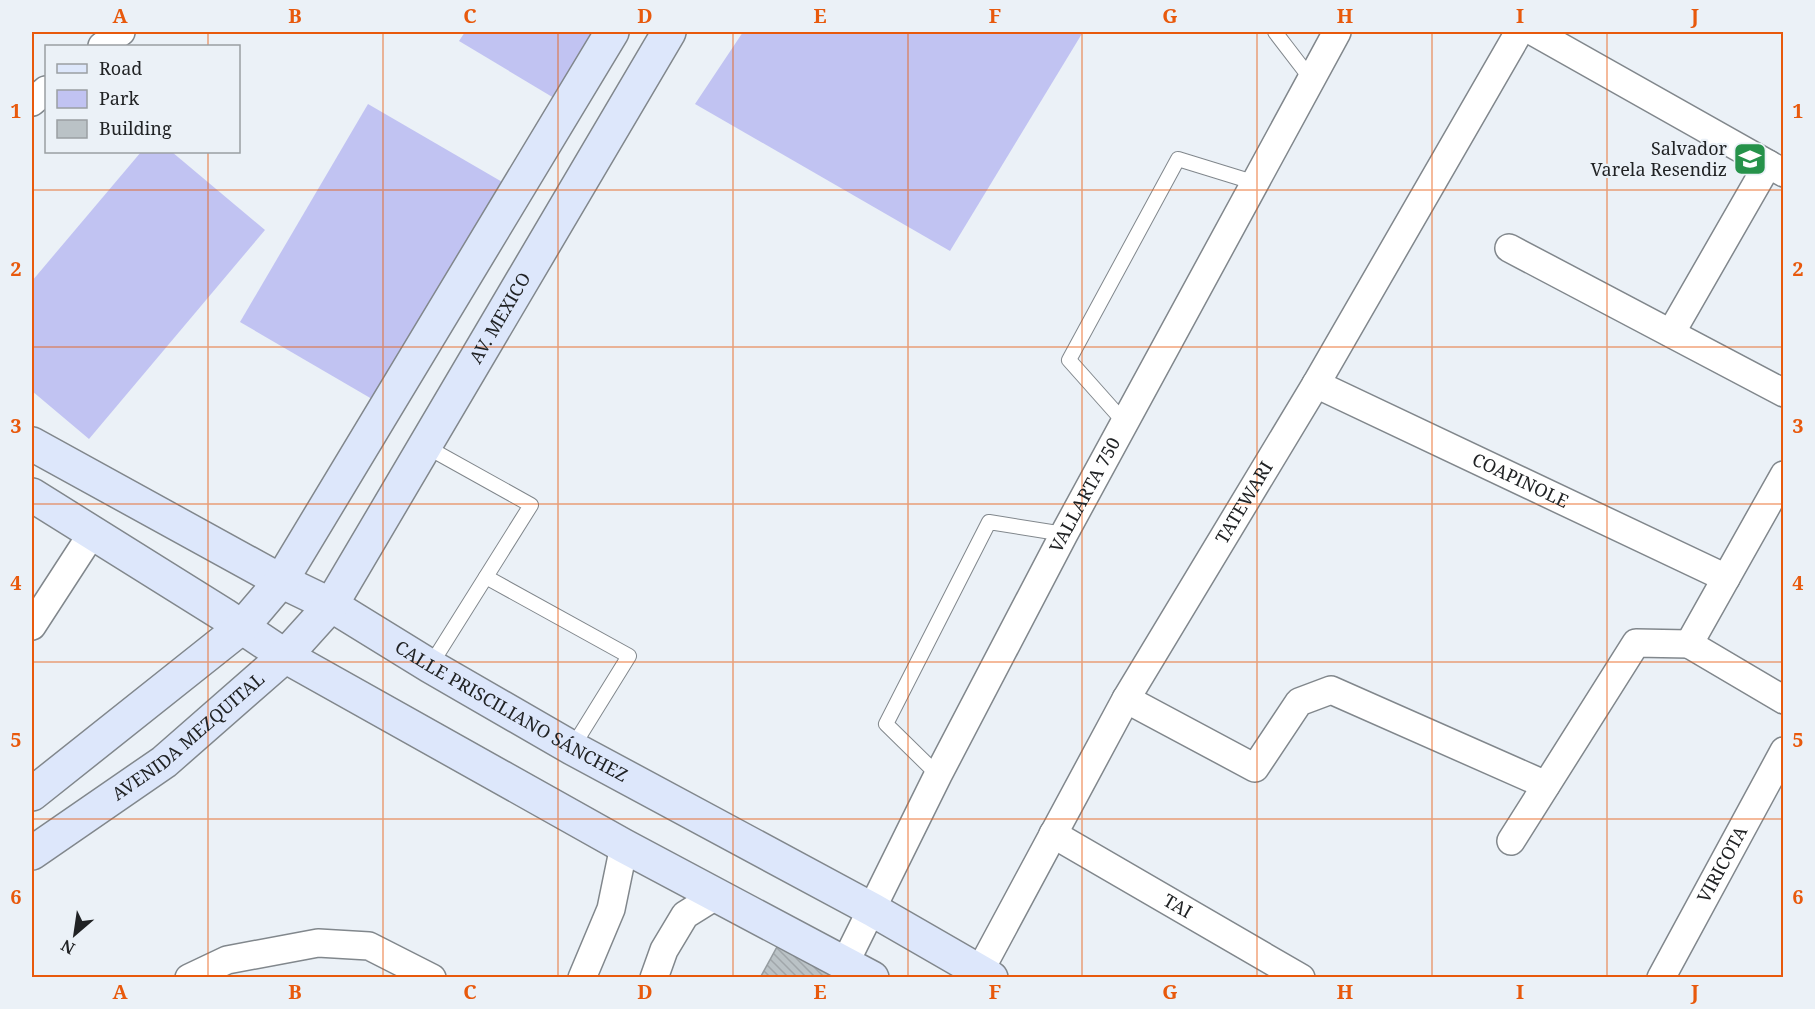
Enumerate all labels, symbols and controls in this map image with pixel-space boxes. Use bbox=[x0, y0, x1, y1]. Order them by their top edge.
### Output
text: A bbox=[112, 2, 128, 29]
text: B bbox=[288, 2, 302, 29]
text: C bbox=[463, 2, 477, 29]
text: D bbox=[637, 2, 653, 29]
text: E bbox=[813, 2, 827, 29]
text: F bbox=[989, 2, 1001, 29]
text: G bbox=[1162, 2, 1178, 29]
text: H bbox=[1337, 2, 1353, 29]
text: I bbox=[1516, 2, 1524, 29]
text: J bbox=[1690, 2, 1699, 29]
legend bbox=[45, 45, 240, 153]
text: Road bbox=[99, 56, 142, 80]
text: Park bbox=[99, 86, 139, 110]
text: 1 bbox=[10, 97, 22, 124]
text: 1 bbox=[1792, 97, 1804, 124]
text: Building bbox=[99, 116, 172, 140]
place label: Salvador Varela Resendiz bbox=[1590, 136, 1728, 181]
school or university icon: Salvador Varela Resendiz bbox=[1732, 141, 1768, 177]
text: 2 bbox=[10, 255, 22, 282]
text: 2 bbox=[1792, 255, 1804, 282]
street label: AV. MEXICO bbox=[463, 268, 536, 367]
text: 3 bbox=[10, 412, 22, 439]
text: 3 bbox=[1792, 412, 1804, 439]
street label: VALLARTA 750 bbox=[1043, 433, 1125, 556]
street label: COAPINOLE bbox=[1469, 447, 1573, 513]
street label: TATEWARI bbox=[1209, 457, 1278, 548]
text: 4 bbox=[10, 569, 22, 596]
text: 4 bbox=[1792, 569, 1804, 596]
street label: CALLE PRISCILIANO SÁNCHEZ bbox=[391, 634, 632, 787]
street label: AVENIDA MEZQUITAL bbox=[107, 667, 269, 805]
text: 5 bbox=[10, 726, 22, 753]
text: 5 bbox=[1792, 726, 1804, 753]
street label: VIRICOTA bbox=[1691, 821, 1752, 907]
text: 6 bbox=[10, 883, 22, 910]
text: 6 bbox=[1792, 883, 1804, 910]
street label: TAI bbox=[1159, 888, 1197, 923]
north arrow bbox=[45, 904, 105, 964]
text: N bbox=[57, 934, 79, 960]
text: A bbox=[112, 978, 128, 1005]
text: B bbox=[288, 978, 302, 1005]
text: C bbox=[463, 978, 477, 1005]
text: D bbox=[637, 978, 653, 1005]
text: E bbox=[813, 978, 827, 1005]
text: F bbox=[989, 978, 1001, 1005]
text: G bbox=[1162, 978, 1178, 1005]
text: H bbox=[1337, 978, 1353, 1005]
text: I bbox=[1516, 978, 1524, 1005]
text: J bbox=[1690, 978, 1699, 1005]

